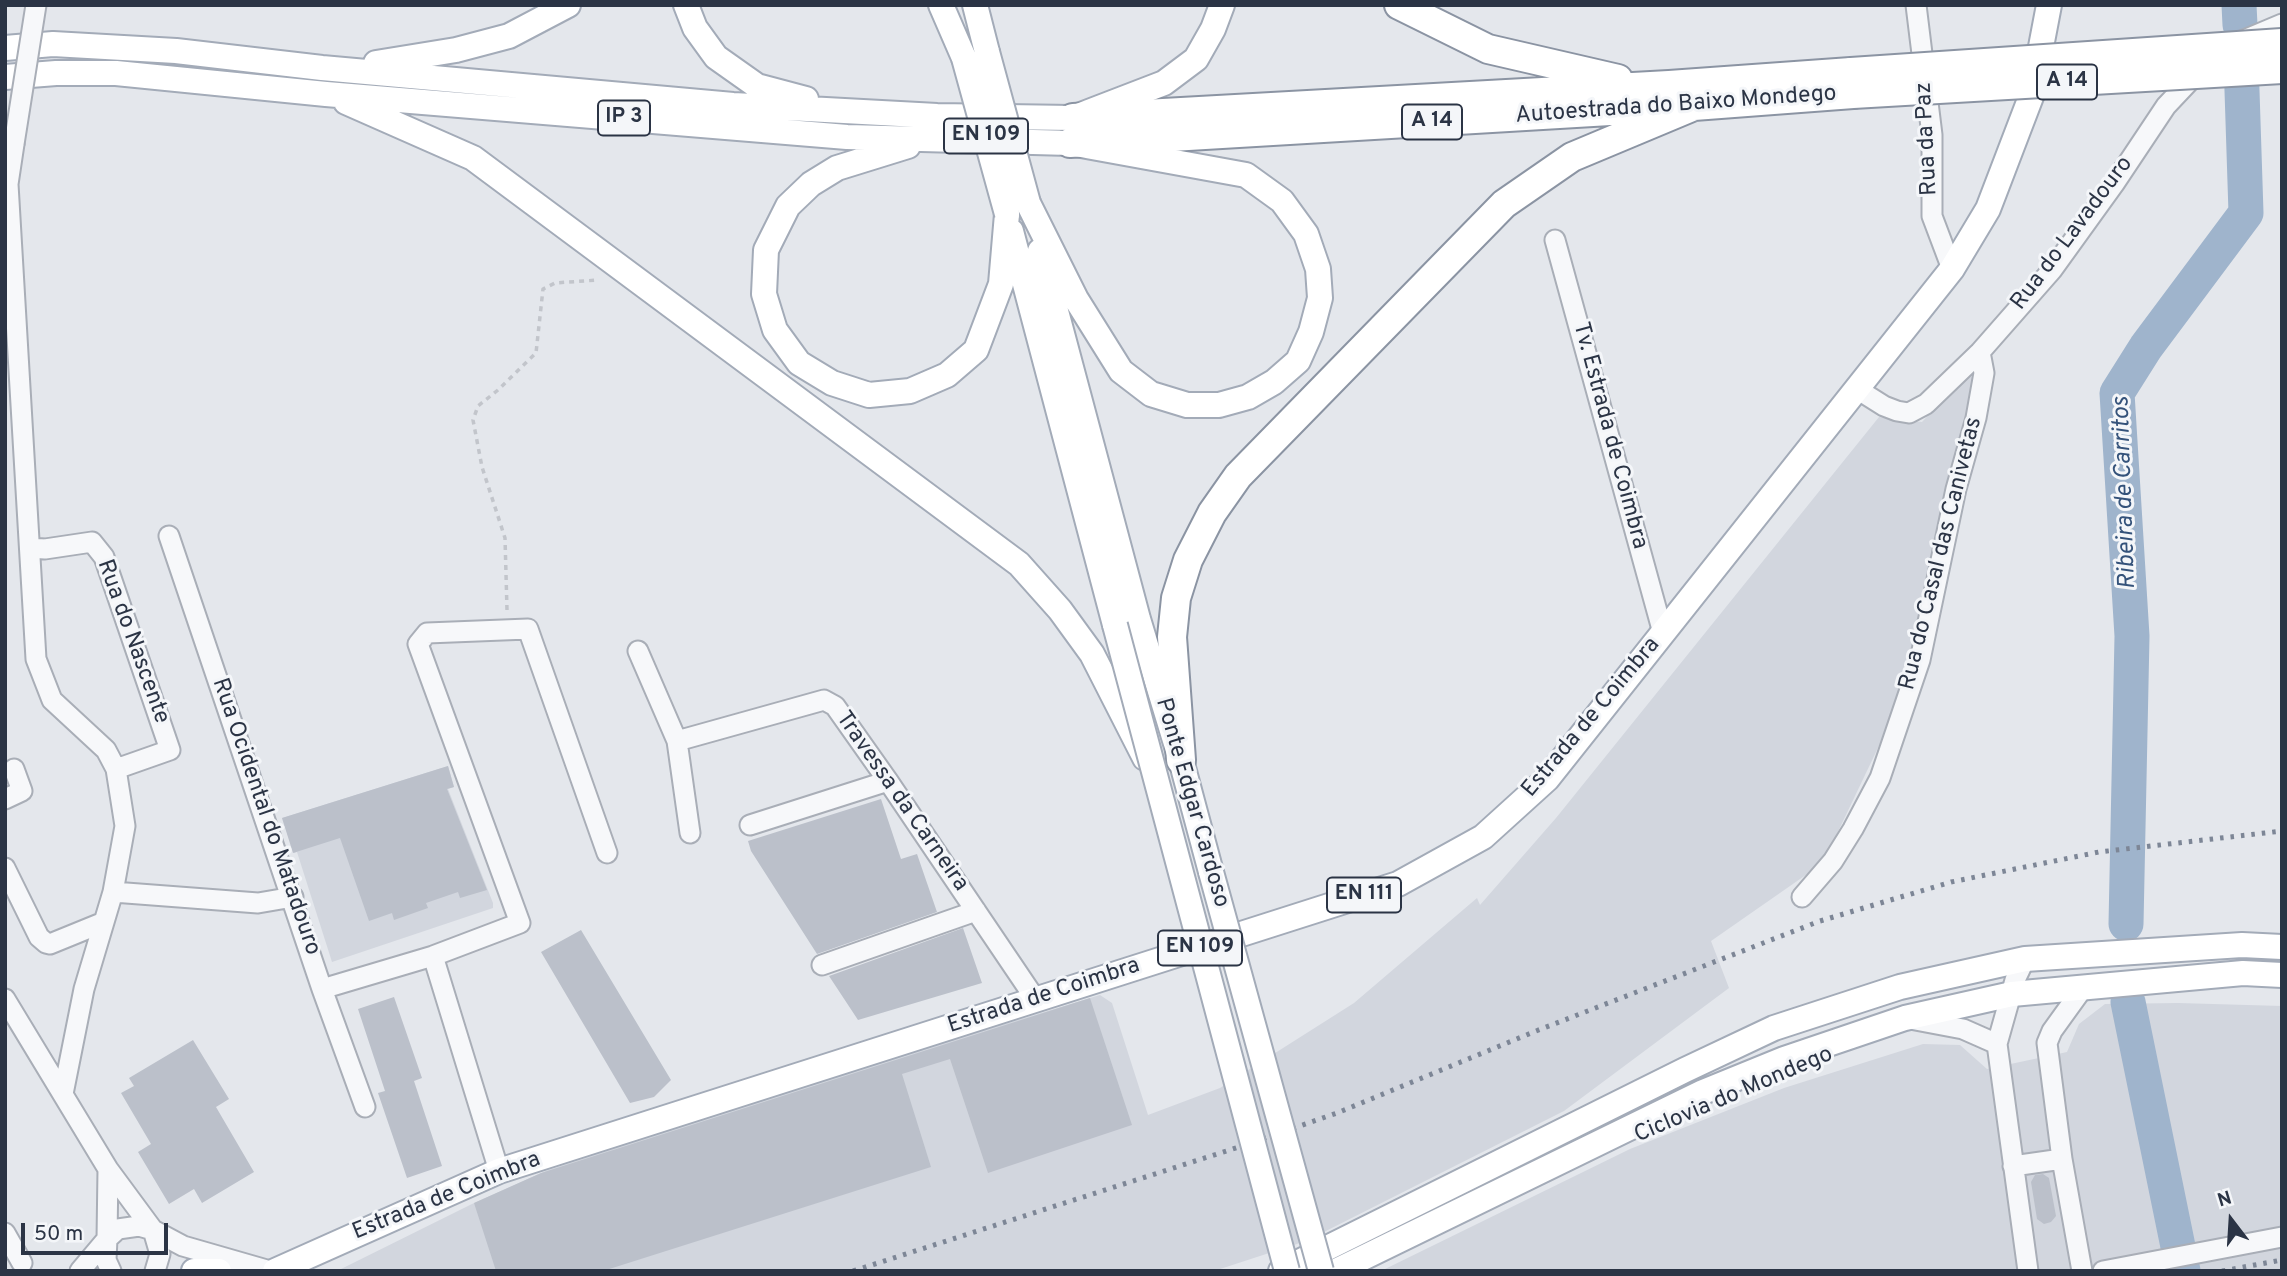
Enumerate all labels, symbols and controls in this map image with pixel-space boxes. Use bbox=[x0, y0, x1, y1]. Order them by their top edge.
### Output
road number: A 14 bbox=[2037, 64, 2097, 100]
street label: Autoestrada do Baixo Mondego bbox=[1515, 81, 1837, 131]
street label: Rua da Paz bbox=[1911, 81, 1945, 197]
road number: IP 3 bbox=[598, 100, 650, 136]
road number: A 14 bbox=[1402, 104, 1462, 140]
road number: EN 109 bbox=[944, 118, 1028, 154]
street label: Rua do Lavadouro bbox=[2006, 152, 2140, 316]
street label: Tv. Estrada de Coimbra bbox=[1565, 320, 1653, 552]
water label: Ribeira de Carritos bbox=[2108, 396, 2144, 590]
street label: Rua do Casal das Canivetas bbox=[1895, 415, 1989, 693]
street label: Rua do Nascente bbox=[89, 556, 175, 728]
street label: Estrada de Coimbra bbox=[1517, 632, 1667, 804]
street label: Rua Ocidental do Matadouro bbox=[205, 675, 325, 959]
street label: Ponte Edgar Cardoso bbox=[1148, 695, 1234, 911]
street label: Travessa da Carneira bbox=[829, 707, 973, 897]
road number: EN 111 bbox=[1327, 878, 1401, 912]
road number: EN 109 bbox=[1158, 930, 1242, 965]
street label: Estrada de Coimbra bbox=[944, 953, 1144, 1041]
street label: Ciclovia do Mondego bbox=[1630, 1042, 1838, 1150]
street label: Estrada de Coimbra bbox=[349, 1147, 545, 1247]
north arrow bbox=[2196, 1185, 2266, 1255]
text: N bbox=[2215, 1186, 2235, 1213]
scale bar bbox=[24, 1210, 172, 1254]
text: 50 m bbox=[34, 1221, 83, 1248]

